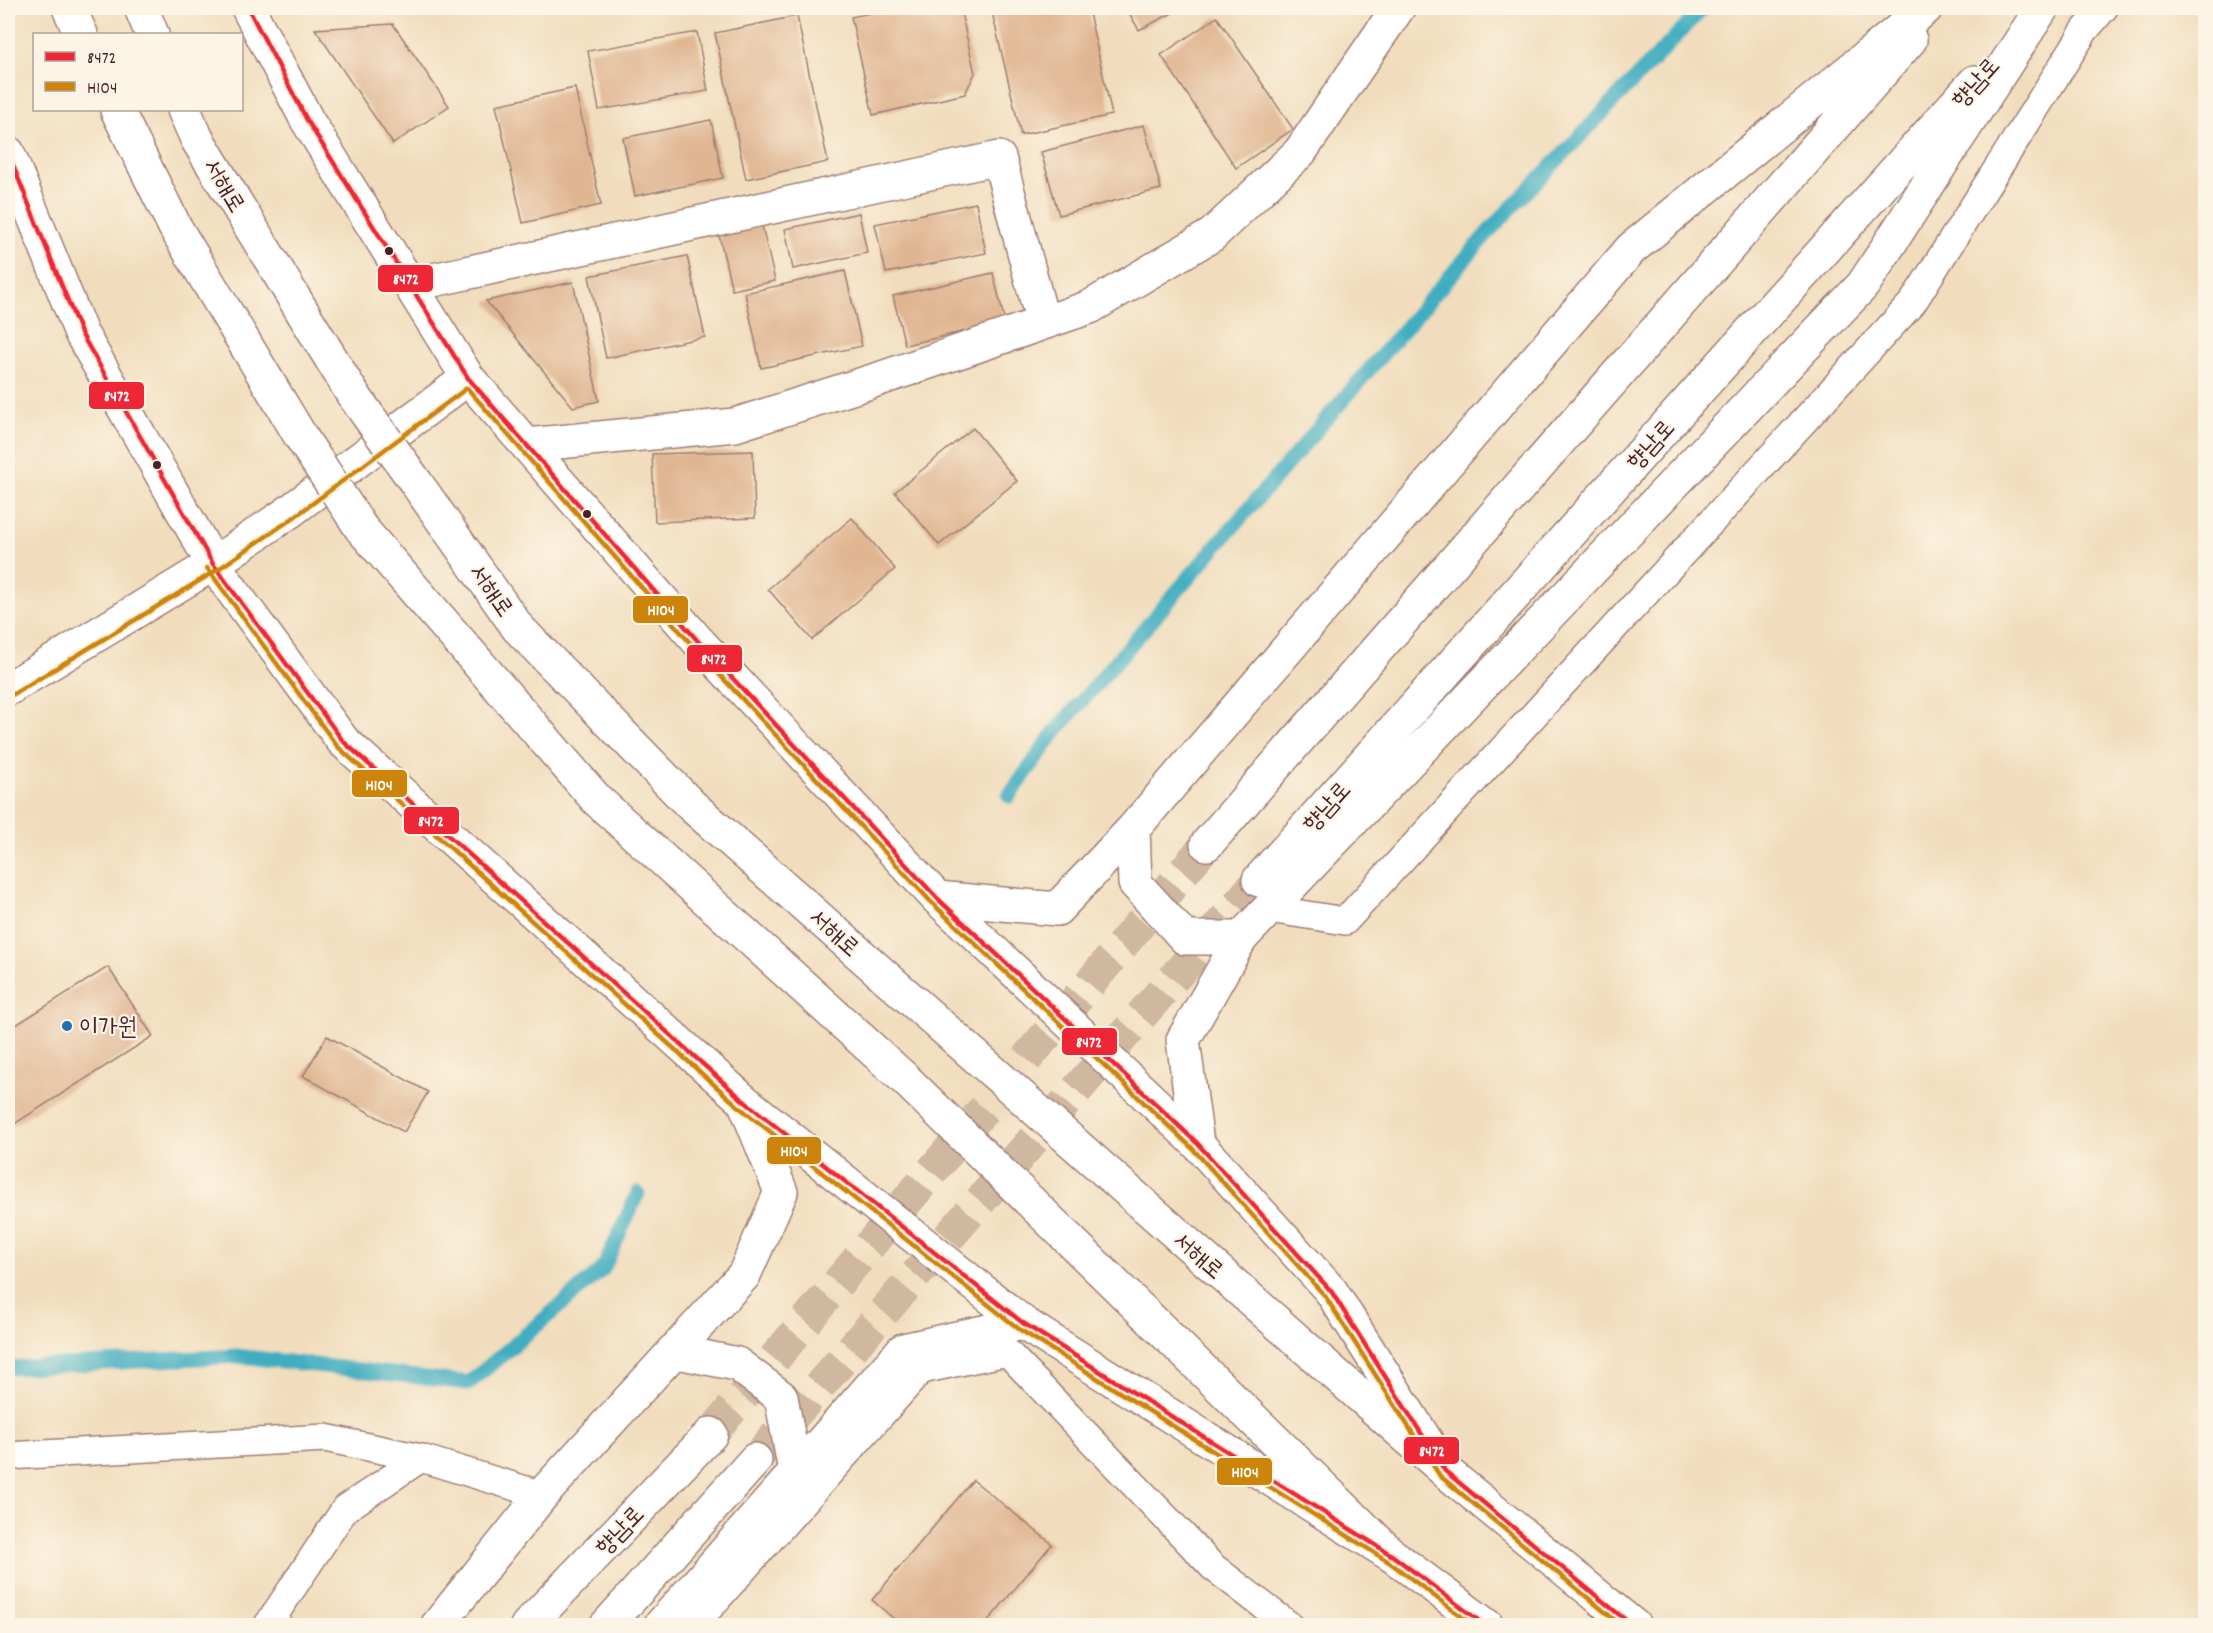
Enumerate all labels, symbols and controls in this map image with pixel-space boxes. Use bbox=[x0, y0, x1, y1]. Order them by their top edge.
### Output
legend bbox=[33, 33, 243, 111]
text: 8472 bbox=[87, 47, 116, 72]
street label: 향남로 bbox=[1945, 51, 2009, 117]
text: H104 bbox=[87, 77, 117, 102]
street label: 서해로 bbox=[193, 153, 252, 220]
unlabelled marker bbox=[383, 245, 395, 257]
line badge: 8472 bbox=[377, 264, 434, 293]
text: 8472 bbox=[393, 269, 419, 292]
line badge: 8472 bbox=[88, 381, 145, 410]
text: 8472 bbox=[104, 386, 130, 409]
street label: 향남로 bbox=[1620, 413, 1684, 479]
unlabelled marker bbox=[151, 459, 163, 471]
unlabelled marker bbox=[581, 508, 593, 520]
street label: 서해로 bbox=[459, 558, 520, 625]
line badge: H104 bbox=[632, 595, 689, 624]
text: H104 bbox=[647, 600, 675, 623]
line badge: 8472 bbox=[686, 644, 743, 673]
text: 8472 bbox=[701, 649, 727, 672]
line badge: H104 bbox=[351, 769, 408, 798]
text: H104 bbox=[365, 775, 393, 798]
street label: 향남로 bbox=[1296, 775, 1360, 841]
line badge: 8472 bbox=[403, 806, 460, 835]
text: 8472 bbox=[418, 811, 444, 834]
street label: 서해로 bbox=[800, 902, 866, 966]
place label: 이가원 bbox=[79, 1012, 137, 1046]
marker: 이가원 bbox=[60, 1019, 74, 1033]
line badge: 8472 bbox=[1061, 1027, 1118, 1056]
text: 8472 bbox=[1076, 1032, 1102, 1055]
line badge: H104 bbox=[766, 1136, 822, 1165]
text: H104 bbox=[780, 1141, 808, 1164]
street label: 서해로 bbox=[1164, 1225, 1230, 1289]
line badge: 8472 bbox=[1403, 1436, 1460, 1465]
text: 8472 bbox=[1419, 1441, 1445, 1464]
line badge: H104 bbox=[1216, 1457, 1273, 1486]
text: H104 bbox=[1231, 1462, 1259, 1485]
street label: 향남로 bbox=[589, 1499, 654, 1565]

